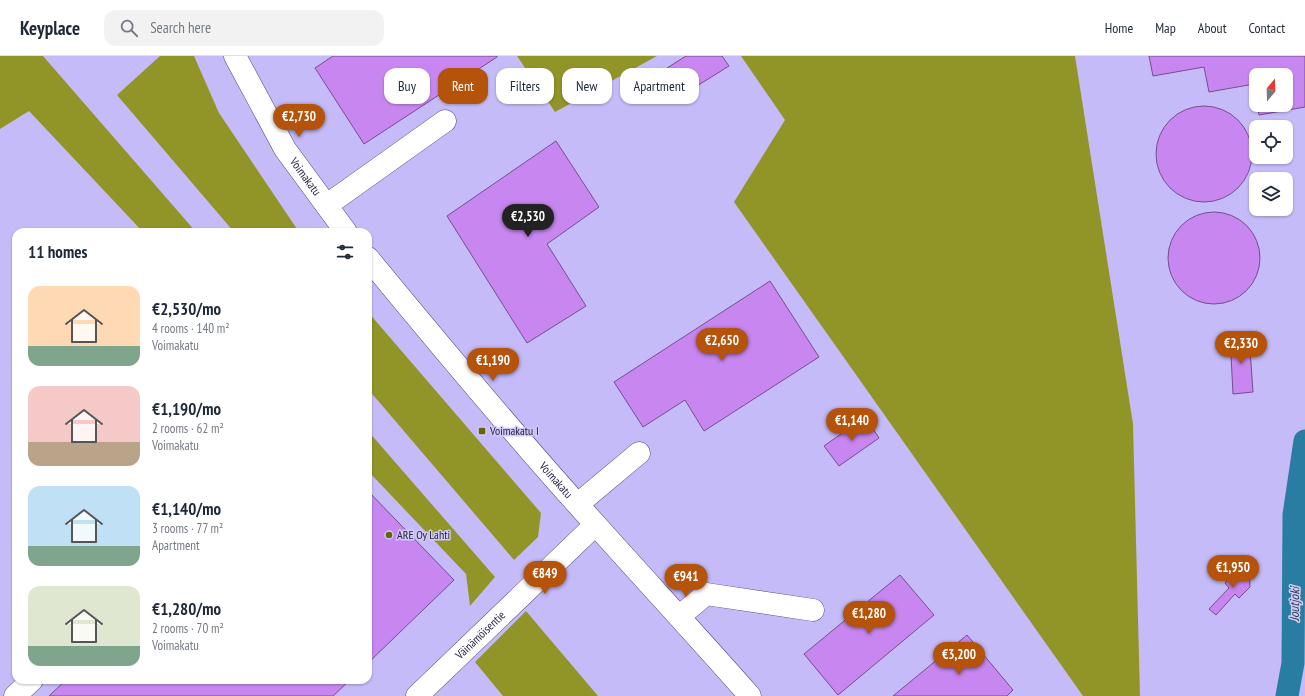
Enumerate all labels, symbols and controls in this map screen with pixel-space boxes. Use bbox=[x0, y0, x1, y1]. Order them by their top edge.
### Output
search box bbox=[104, 10, 384, 46]
text: Keyplace bbox=[20, 16, 80, 40]
icon: search bbox=[118, 17, 140, 39]
text: Search here bbox=[150, 18, 211, 37]
text: Home bbox=[1105, 19, 1133, 37]
text: Map bbox=[1155, 19, 1176, 37]
text: About bbox=[1198, 19, 1227, 37]
text: Contact bbox=[1249, 19, 1285, 37]
chip: Buy bbox=[384, 68, 430, 104]
chip: Rent bbox=[438, 68, 488, 104]
chip: Filters bbox=[496, 68, 554, 104]
chip: New bbox=[562, 68, 612, 104]
chip: Apartment bbox=[620, 68, 699, 104]
north arrow bbox=[1249, 68, 1293, 112]
map controls bbox=[1249, 68, 1293, 216]
pin: €2,730 bbox=[266, 104, 332, 138]
text: €2,730 bbox=[282, 108, 316, 125]
button: locate bbox=[1249, 120, 1293, 164]
street label: Voimakatu bbox=[286, 154, 325, 198]
button: layers bbox=[1249, 172, 1293, 216]
pin: €2,530 bbox=[495, 204, 561, 238]
text: €2,530 bbox=[511, 208, 545, 225]
text: 11 homes bbox=[28, 241, 87, 263]
icon: filters bbox=[334, 241, 356, 263]
text: €2,530/mo bbox=[152, 298, 221, 320]
icon: home bbox=[60, 302, 108, 350]
text: 4 rooms · 140 m² bbox=[152, 320, 230, 337]
pin: €2,650 bbox=[689, 328, 755, 362]
pin: €2,330 bbox=[1208, 331, 1274, 365]
text: €2,650 bbox=[705, 332, 739, 349]
text: €2,330 bbox=[1224, 335, 1258, 352]
text: Voimakatu bbox=[152, 337, 199, 354]
pin: €1,190 bbox=[460, 348, 526, 382]
text: €1,190 bbox=[476, 352, 510, 369]
text: €1,190/mo bbox=[152, 398, 221, 420]
icon: home bbox=[60, 402, 108, 450]
pin: €1,140 bbox=[819, 408, 885, 442]
text: €1,140 bbox=[835, 412, 869, 429]
text: 2 rooms · 62 m² bbox=[152, 420, 224, 437]
place label: Voimakatu I bbox=[489, 423, 539, 438]
marker: Voimakatu I bbox=[477, 426, 487, 436]
text: Voimakatu bbox=[152, 437, 199, 454]
street label: Voimakatu bbox=[536, 458, 576, 501]
text: €1,140/mo bbox=[152, 498, 221, 520]
icon: home bbox=[60, 502, 108, 550]
text: 3 rooms · 77 m² bbox=[152, 520, 223, 537]
place label: ARE Oy Lahti bbox=[397, 527, 450, 542]
marker: ARE Oy Lahti bbox=[384, 530, 394, 540]
text: Apartment bbox=[152, 537, 200, 554]
pin: €1,950 bbox=[1200, 555, 1266, 589]
text: €1,950 bbox=[1216, 559, 1250, 576]
pin: €849 bbox=[521, 561, 569, 595]
pin: €941 bbox=[662, 564, 710, 598]
text: €849 bbox=[533, 565, 557, 582]
text: €941 bbox=[674, 568, 698, 585]
water label: Joutjoki bbox=[1286, 585, 1303, 622]
text: €1,280/mo bbox=[152, 598, 221, 620]
pin: €1,280 bbox=[836, 601, 902, 635]
icon: home bbox=[60, 602, 108, 650]
text: €1,280 bbox=[852, 605, 886, 622]
street label: Väinämöisentie bbox=[451, 607, 508, 663]
text: 2 rooms · 70 m² bbox=[152, 620, 224, 637]
text: Voimakatu bbox=[152, 637, 199, 654]
pin: €3,200 bbox=[926, 642, 992, 676]
text: €3,200 bbox=[942, 646, 976, 663]

